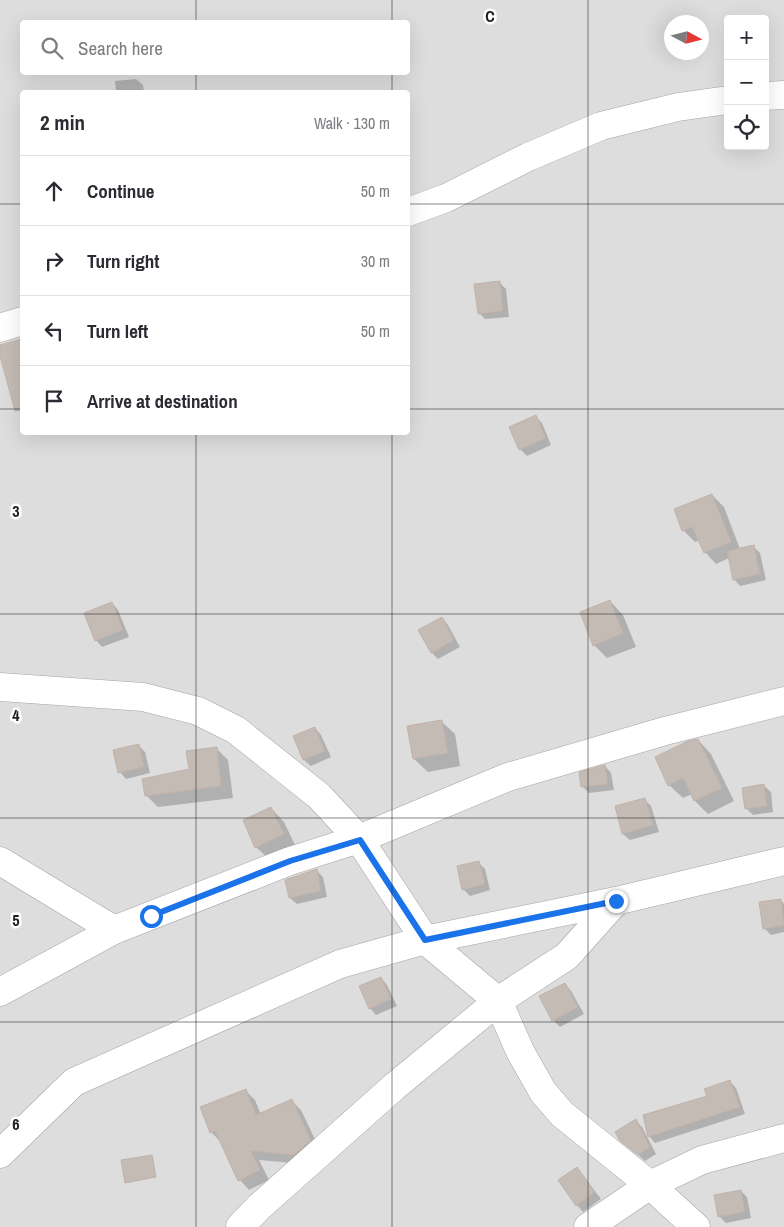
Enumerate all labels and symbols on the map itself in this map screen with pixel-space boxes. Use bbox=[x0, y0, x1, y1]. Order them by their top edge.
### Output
text: C bbox=[485, 5, 495, 27]
north arrow bbox=[664, 15, 709, 60]
text: 3 bbox=[12, 500, 20, 522]
text: 4 bbox=[12, 704, 20, 726]
route end bbox=[605, 890, 628, 913]
route start bbox=[140, 905, 163, 928]
text: 5 bbox=[12, 909, 20, 931]
text: 6 bbox=[12, 1113, 20, 1135]

